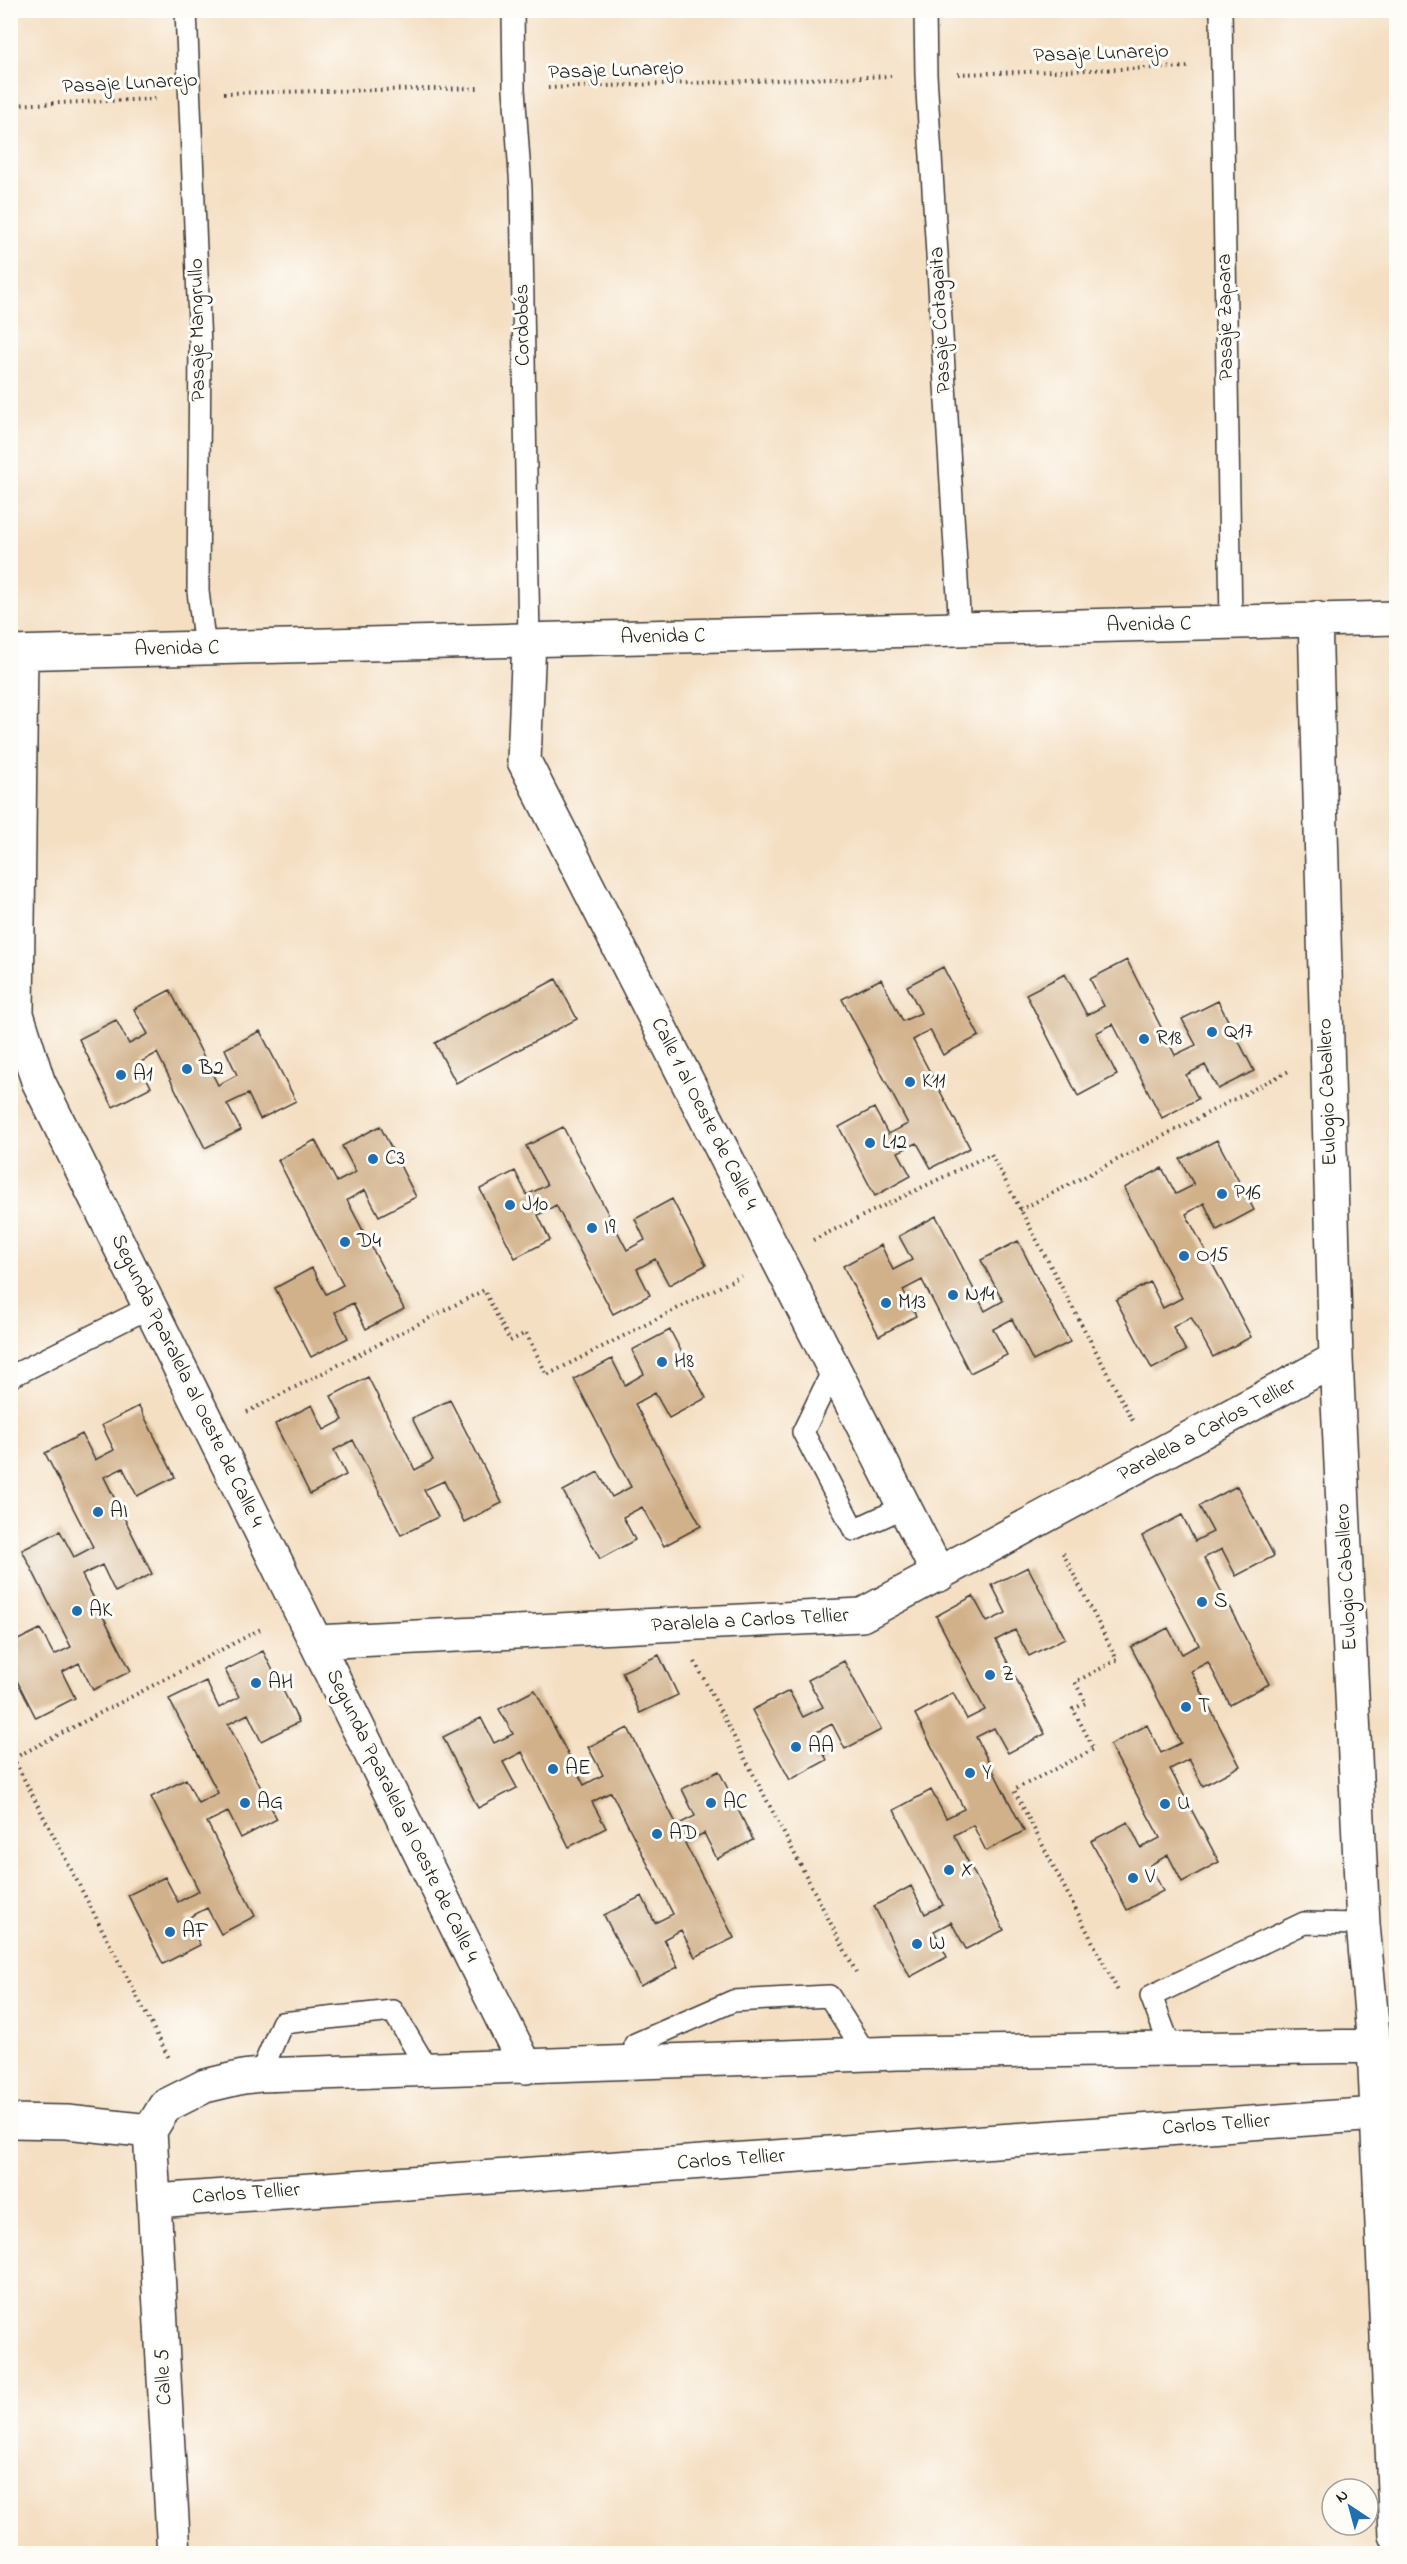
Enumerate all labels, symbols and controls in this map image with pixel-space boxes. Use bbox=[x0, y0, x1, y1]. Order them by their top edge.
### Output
street label: Pasaje Lunarejo bbox=[1033, 37, 1169, 71]
street label: Pasaje Lunarejo bbox=[548, 54, 684, 88]
street label: Pasaje Lunarejo bbox=[62, 65, 199, 103]
street label: Pasaje Cotagaita bbox=[922, 246, 962, 394]
street label: Pasaje Zapara bbox=[1210, 253, 1242, 381]
street label: Pasaje Mangrullo bbox=[182, 258, 216, 402]
street label: Cordobés bbox=[507, 284, 539, 366]
street label: Avenida C bbox=[1106, 609, 1192, 641]
street label: Avenida C bbox=[620, 621, 706, 653]
street label: Avenida C bbox=[134, 633, 220, 665]
street label: Calle 1 al Oeste de Calle 4 bbox=[643, 1013, 766, 1216]
place label: Q17 bbox=[1224, 1017, 1253, 1047]
street label: Eulogio Caballero bbox=[1310, 1018, 1348, 1166]
place label: R18 bbox=[1156, 1024, 1182, 1054]
marker: Q17 bbox=[1205, 1025, 1219, 1039]
marker: R18 bbox=[1137, 1032, 1151, 1046]
place label: B2 bbox=[198, 1054, 224, 1084]
place label: A1 bbox=[133, 1060, 153, 1090]
marker: B2 bbox=[180, 1062, 194, 1076]
place label: K11 bbox=[922, 1067, 946, 1097]
marker: A1 bbox=[114, 1068, 128, 1082]
marker: K11 bbox=[903, 1075, 917, 1089]
place label: L12 bbox=[882, 1128, 907, 1158]
marker: L12 bbox=[863, 1136, 877, 1150]
place label: C3 bbox=[385, 1144, 405, 1174]
marker: C3 bbox=[366, 1152, 380, 1166]
place label: P16 bbox=[1234, 1179, 1261, 1209]
marker: P16 bbox=[1215, 1187, 1229, 1201]
place label: J10 bbox=[522, 1190, 548, 1220]
marker: J10 bbox=[503, 1198, 517, 1212]
place label: I9 bbox=[604, 1213, 616, 1243]
marker: I9 bbox=[585, 1221, 599, 1235]
place label: D4 bbox=[356, 1227, 381, 1257]
street label: Segunda Pparalela al Oeste de Calle 4 bbox=[101, 1229, 271, 1534]
marker: D4 bbox=[338, 1235, 352, 1249]
place label: O15 bbox=[1196, 1241, 1229, 1271]
marker: O15 bbox=[1177, 1249, 1191, 1263]
place label: N14 bbox=[965, 1280, 995, 1310]
place label: M13 bbox=[898, 1288, 926, 1318]
marker: N14 bbox=[946, 1288, 960, 1302]
marker: M13 bbox=[879, 1296, 893, 1310]
place label: H8 bbox=[674, 1347, 694, 1377]
marker: H8 bbox=[655, 1355, 669, 1369]
street label: Paralela a Carlos Tellier bbox=[1113, 1370, 1302, 1490]
place label: AI bbox=[110, 1497, 128, 1527]
street label: Eulogio Caballero bbox=[1328, 1502, 1368, 1652]
marker: AI bbox=[91, 1505, 105, 1519]
place label: S bbox=[1214, 1587, 1227, 1617]
marker: S bbox=[1195, 1595, 1209, 1609]
place label: AK bbox=[89, 1596, 113, 1626]
street label: Paralela a Carlos Tellier bbox=[650, 1601, 850, 1641]
marker: AK bbox=[70, 1604, 84, 1618]
place label: Z bbox=[1002, 1660, 1014, 1690]
street label: Segunda Pparalela al Oeste de Calle 4 bbox=[316, 1664, 486, 1969]
place label: AH bbox=[268, 1668, 293, 1698]
marker: Z bbox=[983, 1668, 997, 1682]
marker: AH bbox=[249, 1676, 263, 1690]
place label: T bbox=[1198, 1692, 1210, 1722]
marker: T bbox=[1179, 1700, 1193, 1714]
place label: AA bbox=[808, 1732, 834, 1762]
marker: AA bbox=[789, 1740, 803, 1754]
place label: AE bbox=[565, 1754, 591, 1784]
place label: Y bbox=[982, 1758, 992, 1788]
marker: AE bbox=[546, 1762, 560, 1776]
marker: Y bbox=[963, 1766, 977, 1780]
place label: AG bbox=[257, 1788, 283, 1818]
place label: AC bbox=[723, 1788, 747, 1818]
place label: U bbox=[1177, 1789, 1190, 1819]
marker: AG bbox=[238, 1796, 252, 1810]
marker: AC bbox=[704, 1796, 718, 1810]
marker: U bbox=[1158, 1797, 1172, 1811]
place label: AD bbox=[669, 1819, 697, 1849]
marker: AD bbox=[650, 1827, 664, 1841]
place label: X bbox=[961, 1855, 973, 1885]
marker: X bbox=[942, 1863, 956, 1877]
place label: V bbox=[1144, 1863, 1155, 1893]
marker: V bbox=[1126, 1871, 1140, 1885]
place label: AF bbox=[182, 1917, 209, 1947]
marker: AF bbox=[163, 1925, 177, 1939]
place label: W bbox=[929, 1929, 945, 1959]
marker: W bbox=[910, 1937, 924, 1951]
street label: Carlos Tellier bbox=[1161, 2106, 1271, 2144]
street label: Carlos Tellier bbox=[676, 2141, 786, 2179]
street label: Carlos Tellier bbox=[191, 2175, 301, 2213]
street label: Calle 5 bbox=[148, 2348, 180, 2406]
north arrow bbox=[1320, 2477, 1380, 2537]
text: N bbox=[1331, 2483, 1354, 2509]

